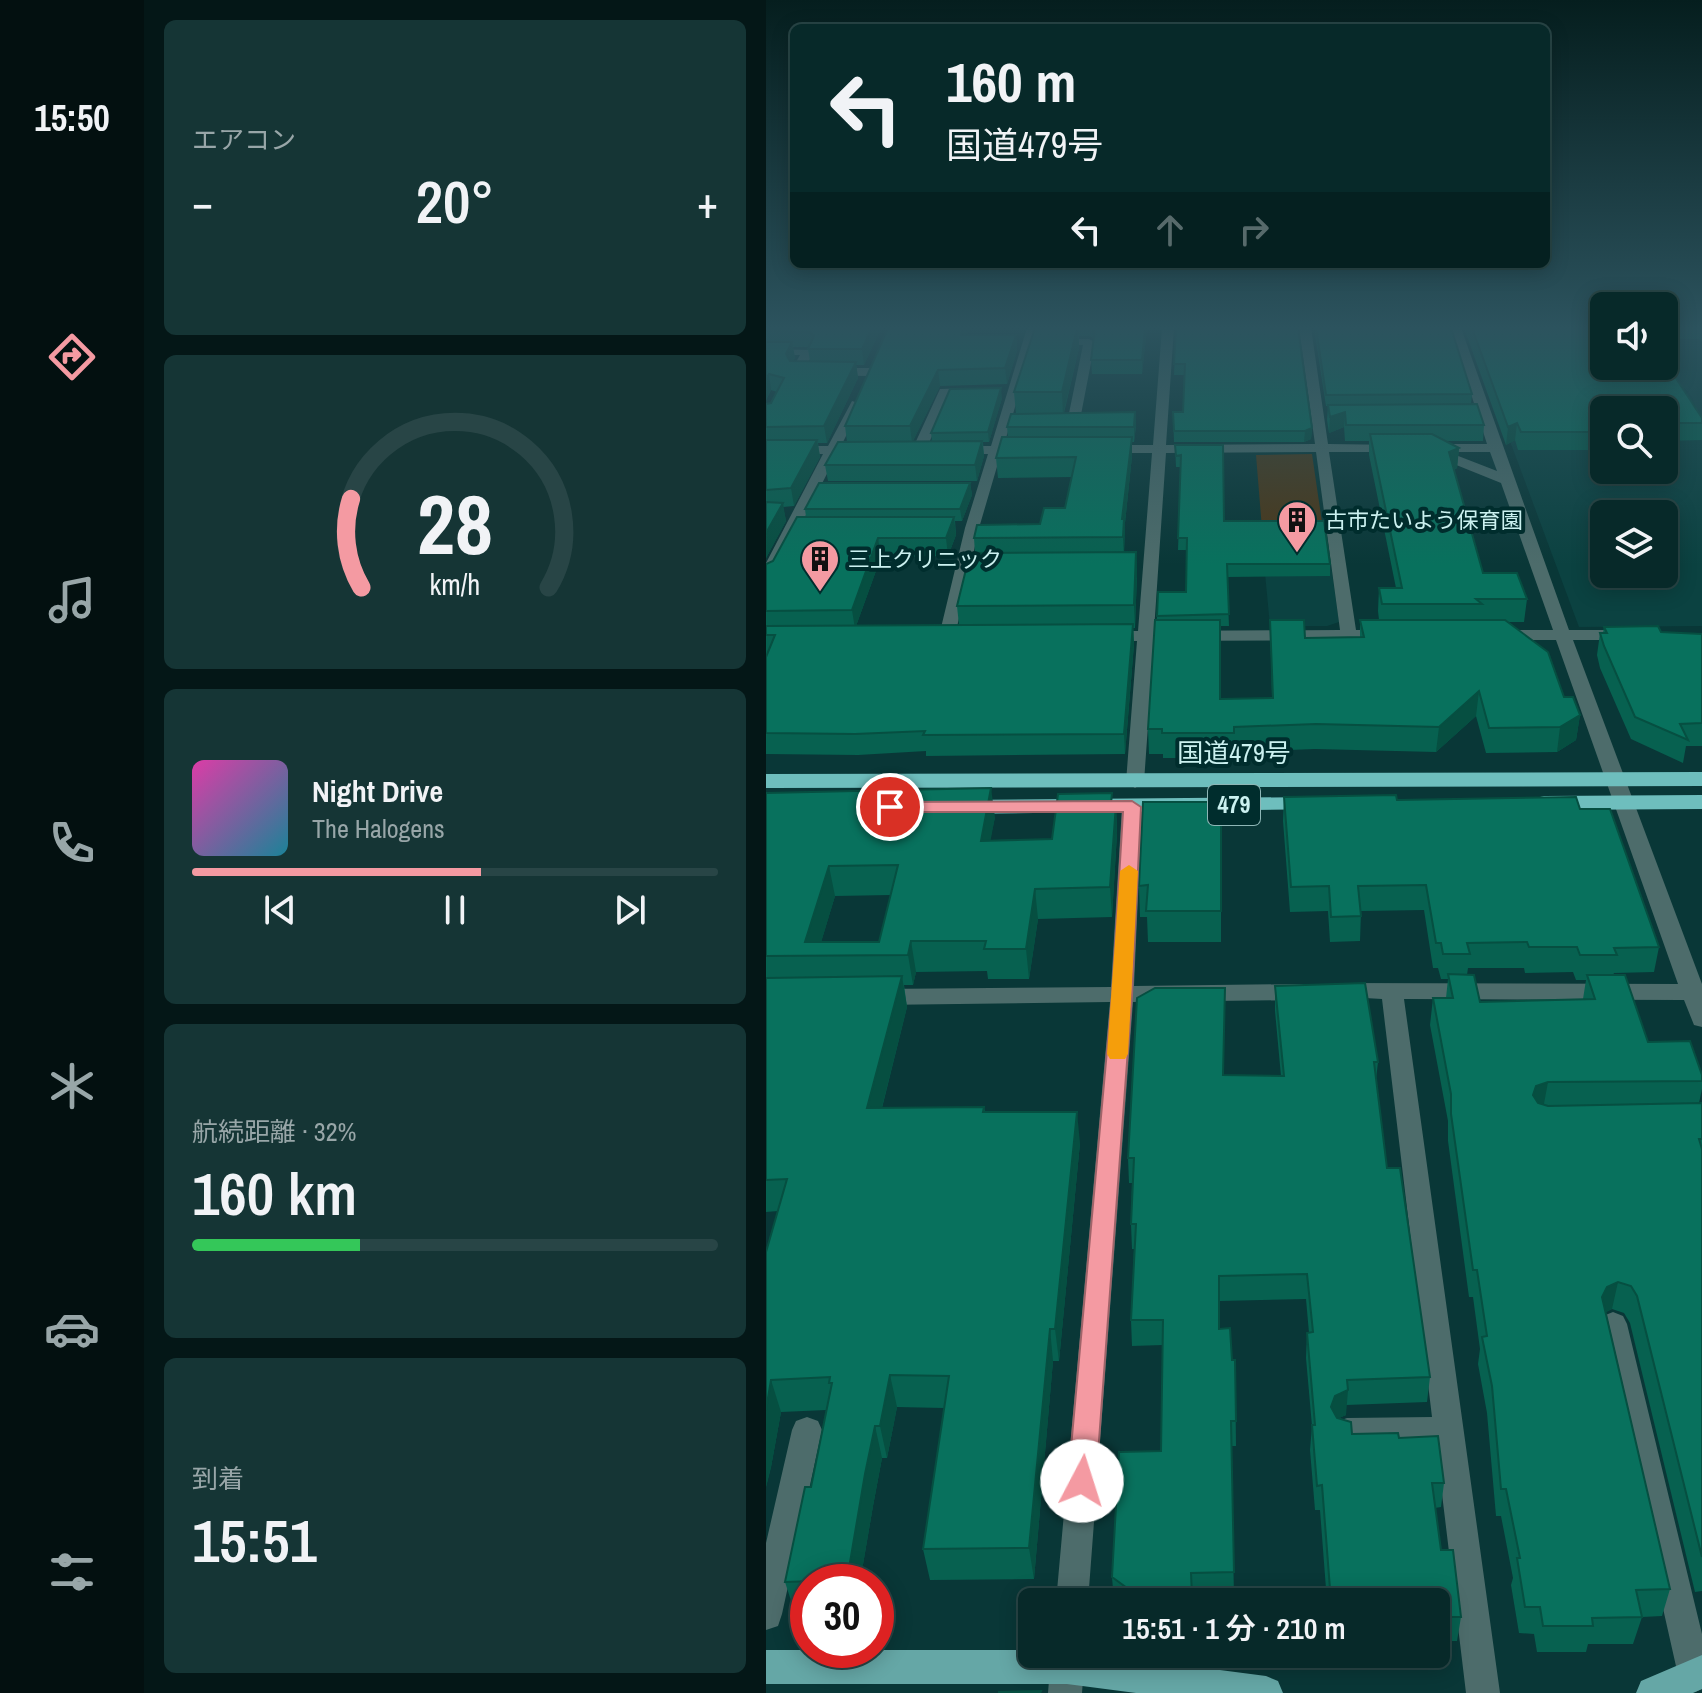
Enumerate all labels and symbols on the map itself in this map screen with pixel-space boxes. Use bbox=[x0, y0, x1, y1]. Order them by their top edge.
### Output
building icon: 古市たいよう保育園 bbox=[1276, 499, 1318, 554]
place label: 古市たいよう保育園 bbox=[1325, 505, 1523, 535]
building icon: 三上クリニック bbox=[799, 538, 841, 593]
place label: 三上クリニック bbox=[848, 544, 1002, 574]
street label: 国道479号 bbox=[1177, 735, 1291, 770]
pin bbox=[856, 773, 924, 841]
road number: 479 bbox=[1208, 785, 1260, 825]
position arrow bbox=[1040, 1439, 1124, 1523]
speed limit sign: 30 bbox=[790, 1564, 894, 1668]

